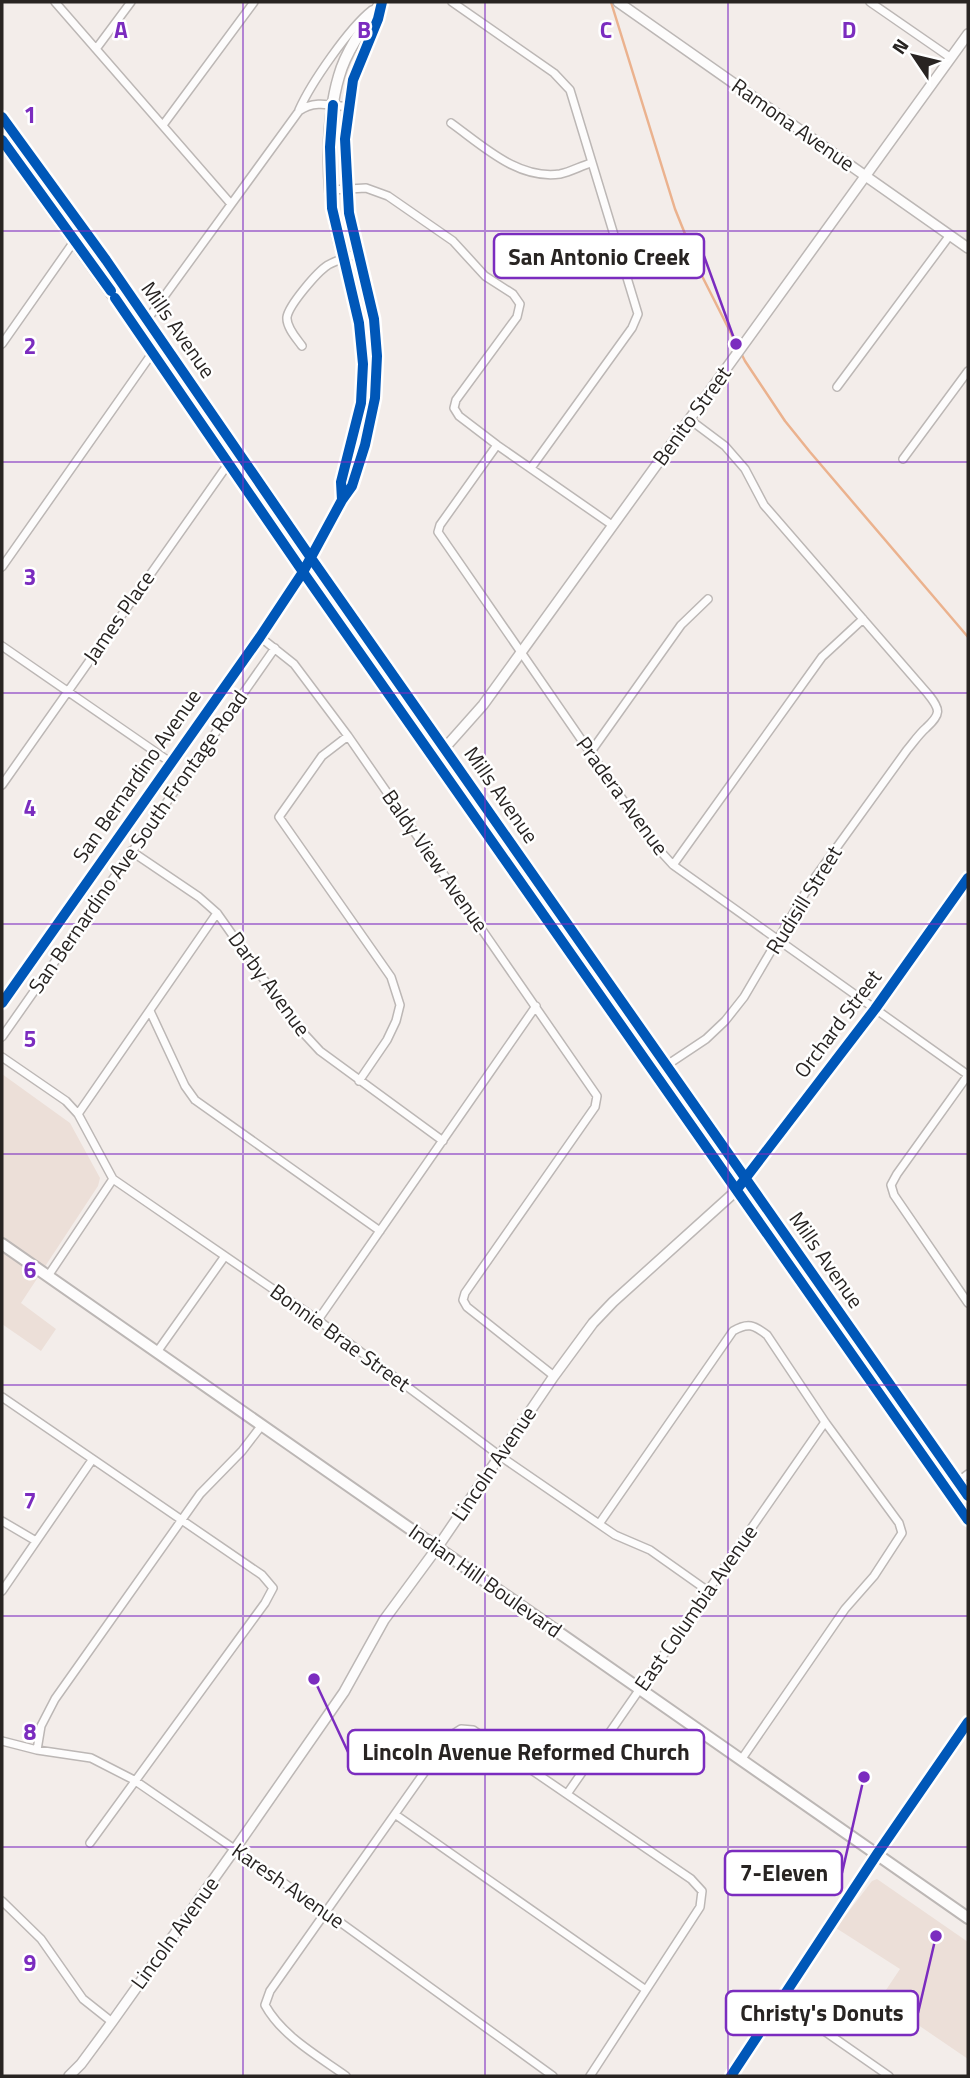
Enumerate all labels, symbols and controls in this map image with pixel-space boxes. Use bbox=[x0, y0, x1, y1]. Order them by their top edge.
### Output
text: A bbox=[114, 12, 128, 47]
text: B bbox=[357, 12, 371, 47]
text: C bbox=[600, 12, 612, 47]
text: D bbox=[842, 12, 856, 47]
north arrow bbox=[879, 21, 949, 91]
text: N bbox=[884, 32, 915, 60]
street label: Ramona Avenue bbox=[725, 70, 862, 179]
text: 1 bbox=[24, 97, 36, 132]
callout: San Antonio Creek bbox=[494, 234, 704, 278]
text: San Antonio Creek bbox=[508, 239, 690, 274]
street label: Mills Avenue bbox=[134, 274, 224, 384]
text: 2 bbox=[24, 328, 36, 363]
street label: Benito Street bbox=[644, 358, 739, 472]
text: 3 bbox=[24, 559, 36, 594]
street label: James Place bbox=[75, 564, 162, 669]
street label: San Bernardino Avenue bbox=[64, 682, 208, 869]
street label: San Bernardino Ave South Frontage Road bbox=[20, 683, 255, 1000]
street label: Pradera Avenue bbox=[569, 729, 677, 861]
street label: Mills Avenue bbox=[457, 739, 547, 849]
street label: Baldy View Avenue bbox=[375, 783, 497, 938]
text: 4 bbox=[24, 790, 36, 825]
street label: Rudisill Street bbox=[757, 838, 850, 960]
street label: Darby Avenue bbox=[221, 924, 319, 1042]
street label: Orchard Street bbox=[786, 962, 889, 1084]
text: 5 bbox=[24, 1021, 36, 1056]
street label: Mills Avenue bbox=[782, 1204, 872, 1314]
text: 6 bbox=[24, 1252, 37, 1287]
street label: Bonnie Brae Street bbox=[264, 1275, 418, 1399]
street label: Lincoln Avenue bbox=[443, 1400, 543, 1527]
text: 7 bbox=[24, 1483, 36, 1518]
street label: Indian Hill Boulevard bbox=[402, 1515, 569, 1645]
street label: East Columbia Avenue bbox=[626, 1518, 765, 1697]
text: 8 bbox=[24, 1714, 37, 1749]
callout: Lincoln Avenue Reformed Church bbox=[348, 1730, 704, 1774]
text: Lincoln Avenue Reformed Church bbox=[362, 1734, 690, 1769]
street label: Karesh Avenue bbox=[226, 1834, 352, 1936]
callout: 7-Eleven bbox=[725, 1851, 842, 1895]
text: 7-Eleven bbox=[740, 1855, 828, 1890]
street label: Lincoln Avenue bbox=[122, 1869, 226, 1995]
text: 9 bbox=[24, 1945, 37, 1980]
callout: Christy's Donuts bbox=[726, 1991, 918, 2035]
text: Christy's Donuts bbox=[740, 1995, 904, 2030]

